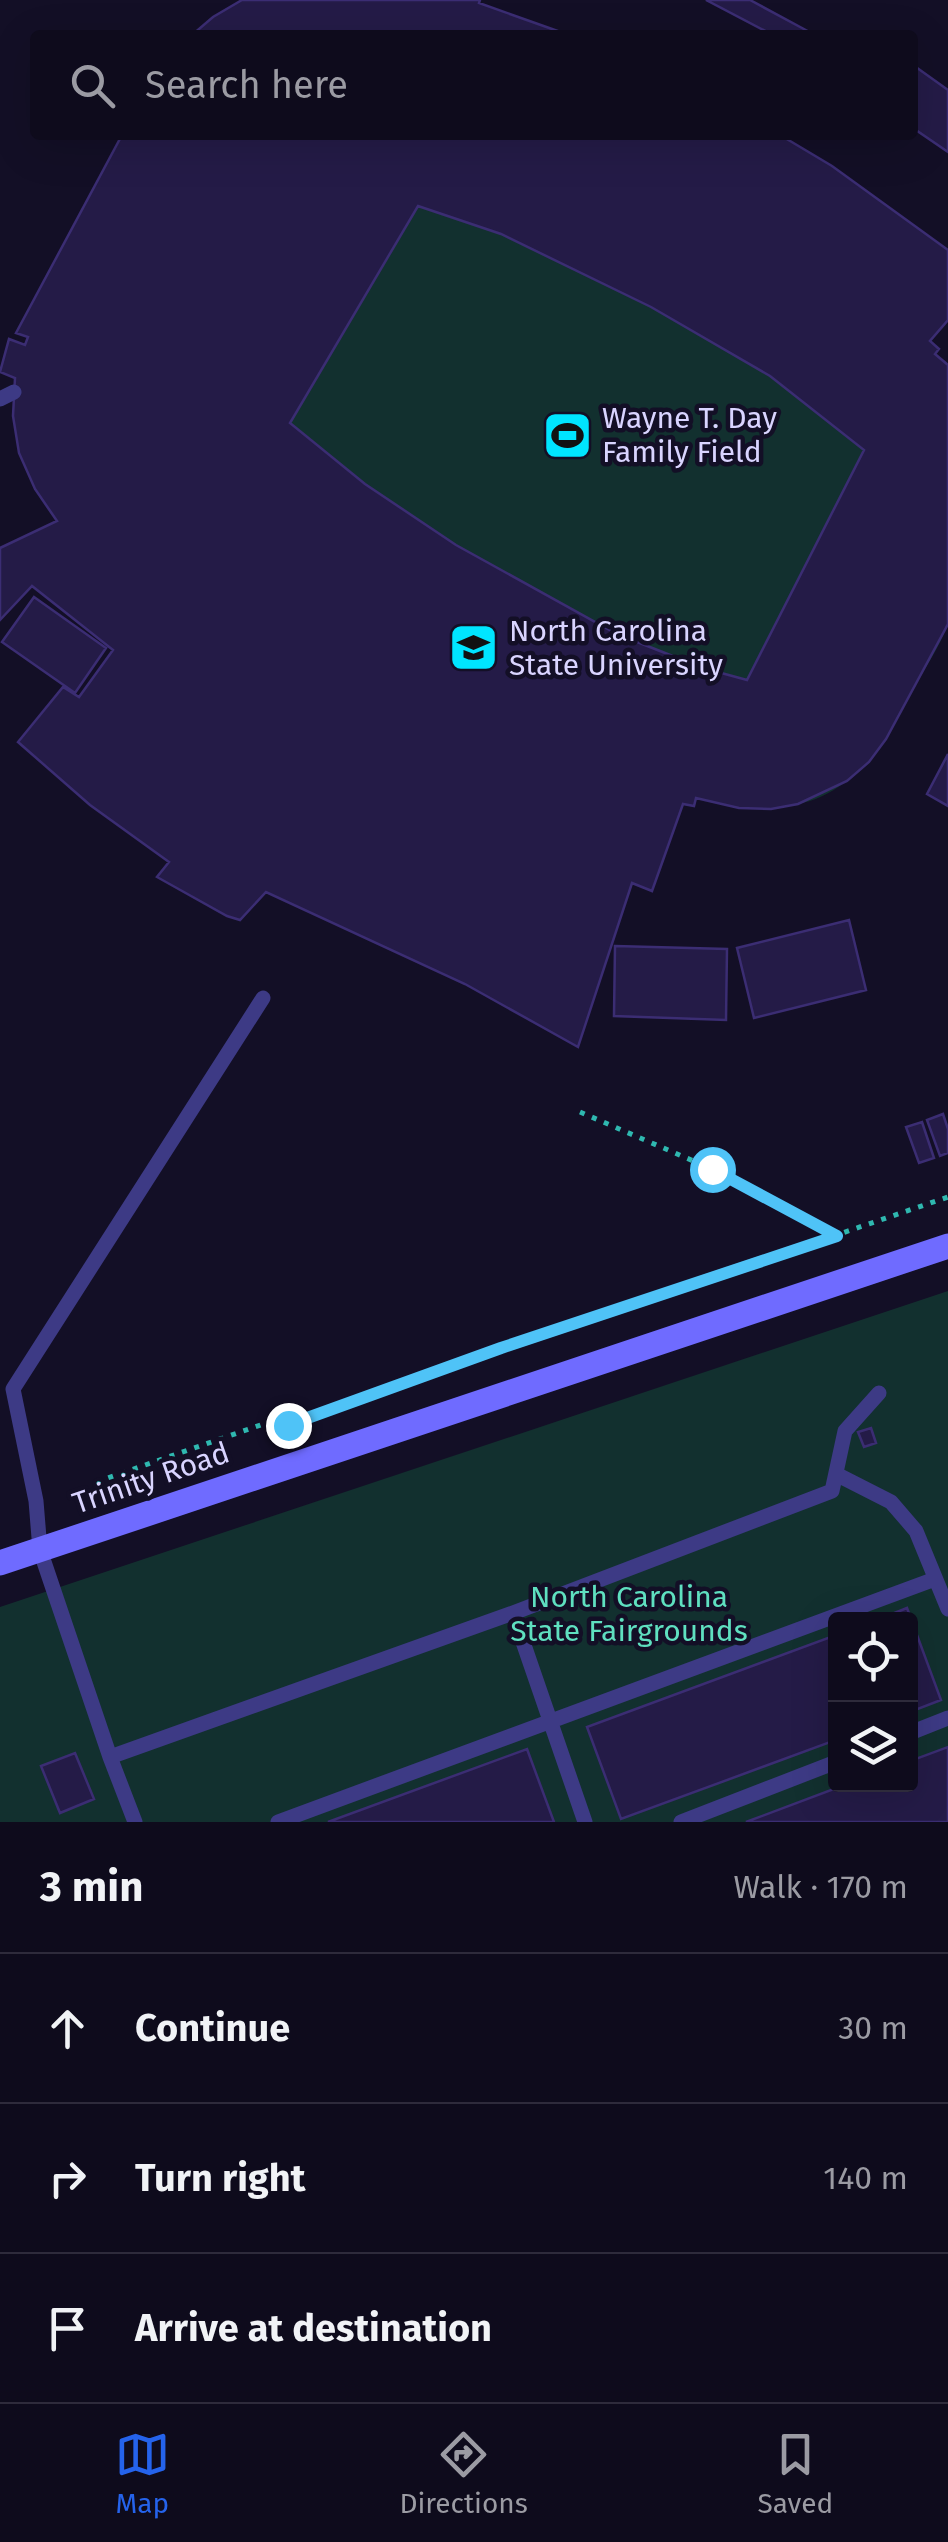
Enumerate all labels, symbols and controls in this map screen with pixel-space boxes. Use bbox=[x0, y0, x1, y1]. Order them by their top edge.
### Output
search box bbox=[30, 30, 918, 140]
icon: search bbox=[65, 58, 120, 113]
text: Search here bbox=[145, 62, 348, 108]
place label: Wayne T. Day Family Field bbox=[602, 400, 777, 470]
sports icon: Wayne T. Day Family Field bbox=[541, 409, 593, 461]
place label: North Carolina State University bbox=[509, 613, 723, 683]
school or university icon: North Carolina State University bbox=[448, 622, 500, 674]
route start bbox=[690, 1147, 736, 1193]
route end bbox=[266, 1403, 312, 1449]
street label: Trinity Road bbox=[68, 1434, 234, 1522]
park label: North Carolina State Fairgrounds bbox=[510, 1579, 748, 1649]
map controls bbox=[828, 1612, 918, 1792]
button: locate bbox=[828, 1612, 918, 1702]
button: layers bbox=[828, 1702, 918, 1792]
text: 3 min bbox=[40, 1862, 143, 1912]
text: Walk · 170 m bbox=[734, 1868, 908, 1906]
icon: ahead bbox=[40, 2001, 95, 2056]
text: Continue bbox=[135, 2005, 290, 2051]
text: 30 m bbox=[838, 2009, 908, 2047]
icon: right bbox=[40, 2151, 95, 2206]
text: Turn right bbox=[135, 2155, 305, 2201]
text: 140 m bbox=[823, 2159, 908, 2197]
icon: arrive bbox=[40, 2301, 95, 2356]
text: Arrive at destination bbox=[135, 2305, 492, 2351]
tab: Map bbox=[115, 2427, 170, 2520]
tab: Directions bbox=[399, 2427, 528, 2520]
tab: Saved bbox=[757, 2427, 833, 2520]

